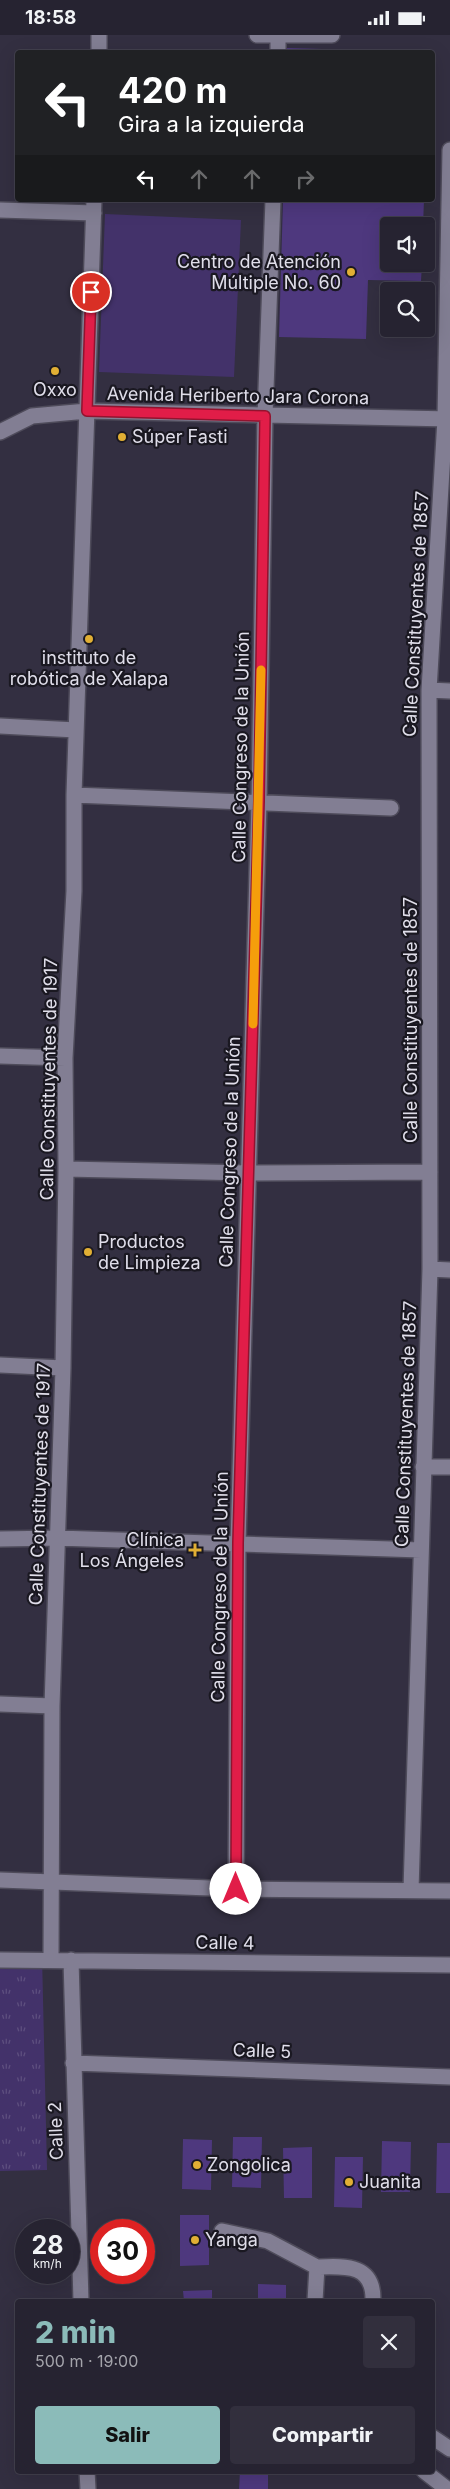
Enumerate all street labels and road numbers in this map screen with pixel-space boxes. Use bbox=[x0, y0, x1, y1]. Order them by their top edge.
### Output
street label: Avenida Heriberto Jara Corona bbox=[107, 383, 369, 408]
street label: Calle Constituyentes de 1857 bbox=[399, 490, 432, 737]
street label: Calle Congreso de la Unión bbox=[228, 631, 253, 863]
street label: Calle Constituyentes de 1857 bbox=[400, 897, 421, 1143]
street label: Calle Constituyentes de 1917 bbox=[36, 958, 61, 1200]
street label: Calle Congreso de la Unión bbox=[215, 1036, 244, 1268]
street label: Calle Constituyentes de 1857 bbox=[391, 1301, 420, 1547]
street label: Calle Constituyentes de 1917 bbox=[25, 1362, 54, 1606]
street label: Calle Congreso de la Unión bbox=[207, 1471, 232, 1703]
street label: Calle 4 bbox=[195, 1931, 255, 1954]
street label: Calle 5 bbox=[232, 2039, 292, 2062]
street label: Calle 2 bbox=[44, 2101, 67, 2161]

